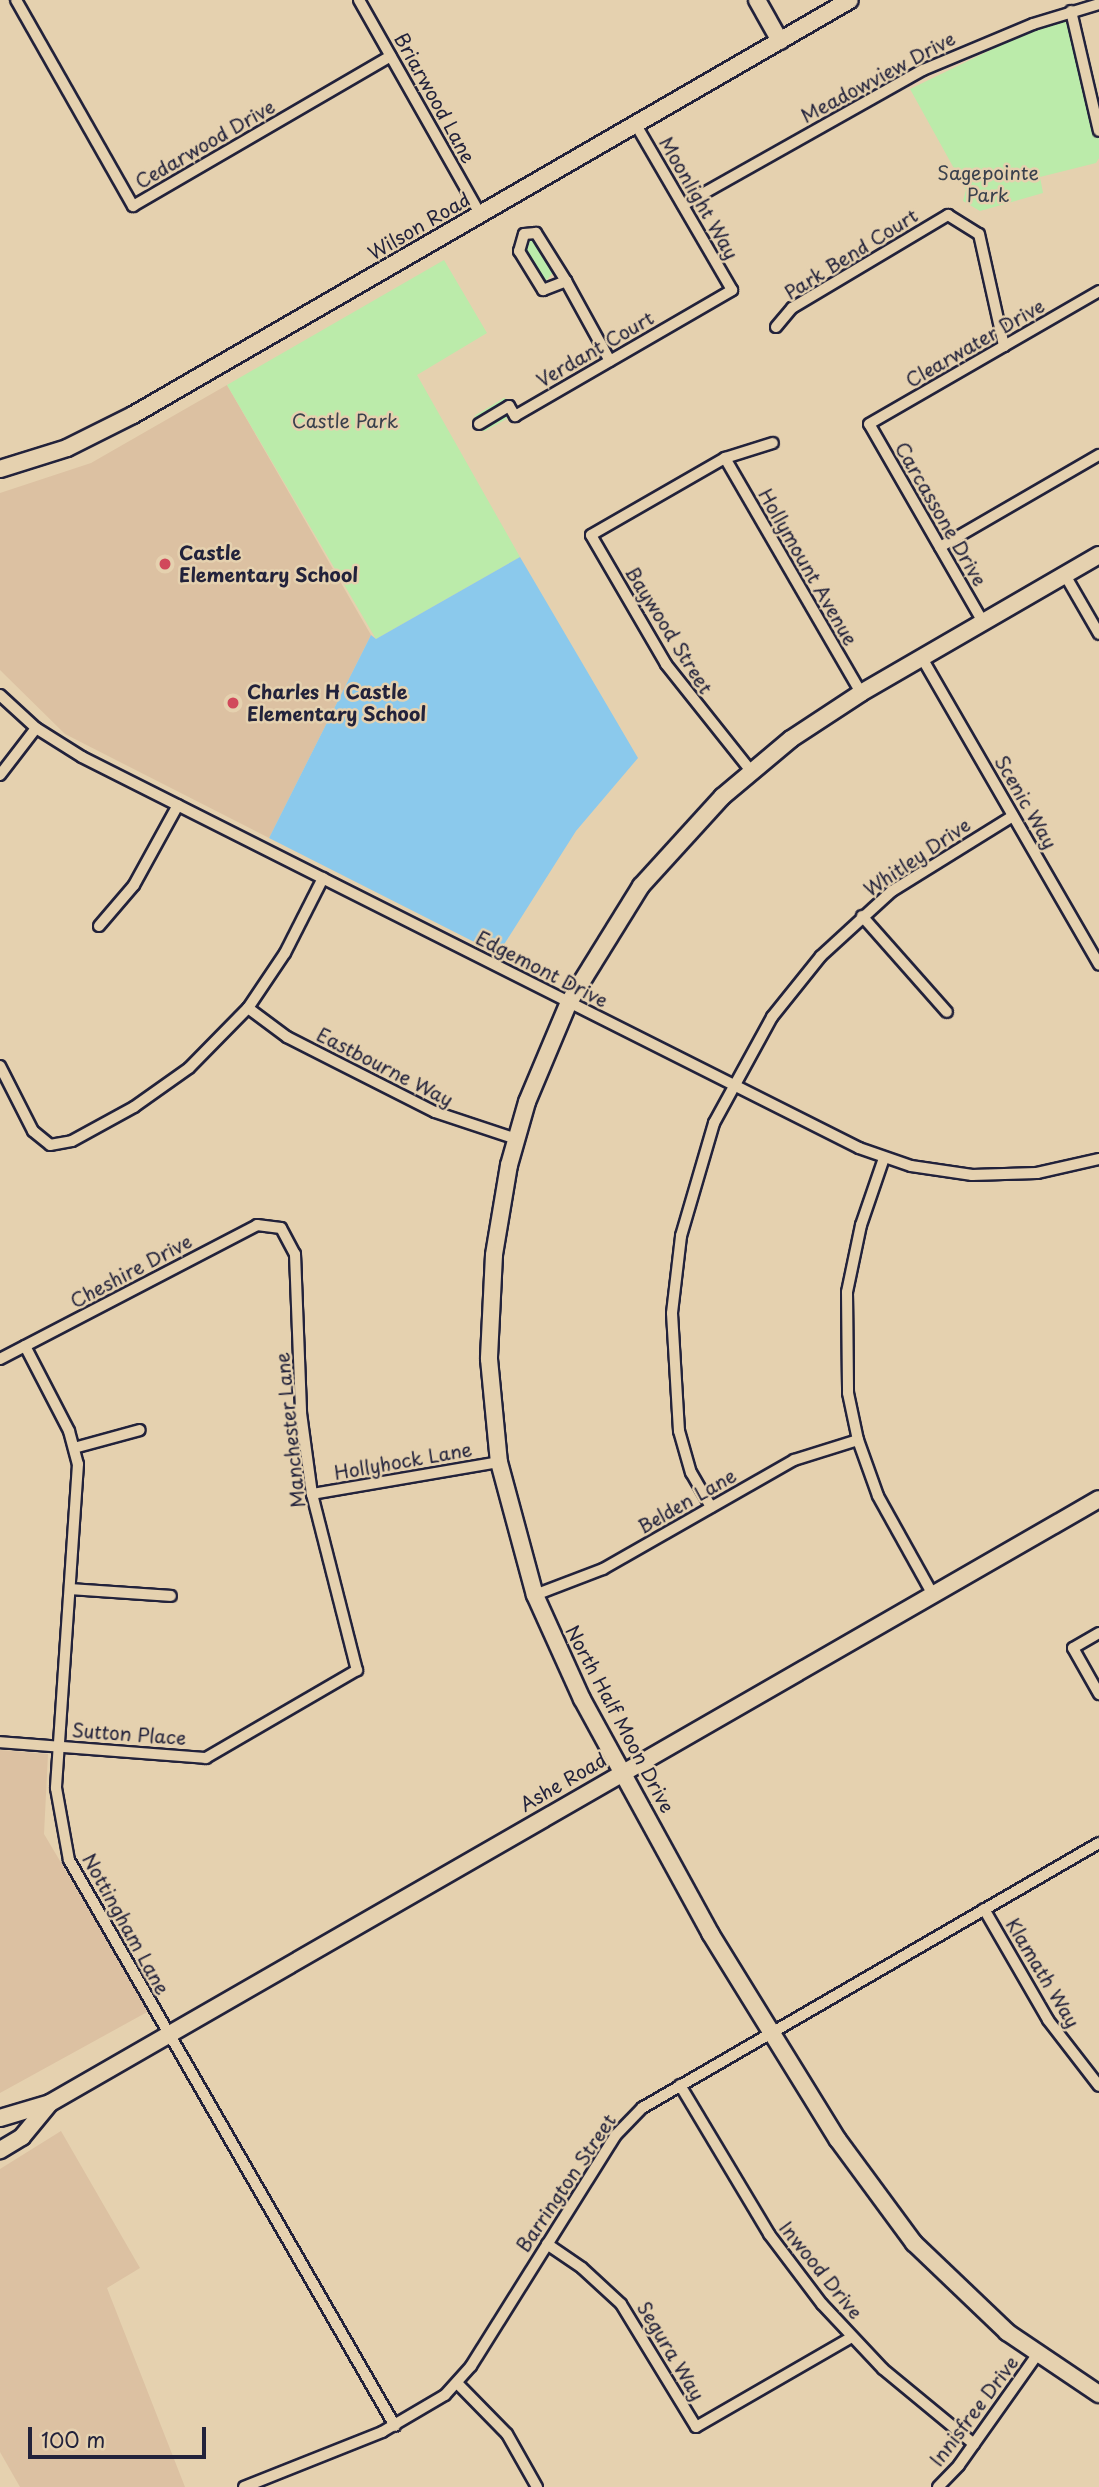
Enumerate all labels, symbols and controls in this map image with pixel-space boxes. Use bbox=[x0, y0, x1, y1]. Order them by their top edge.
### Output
street label: Meadowview Drive bbox=[797, 27, 959, 127]
street label: Briarwood Lane bbox=[390, 29, 480, 167]
street label: Cedarwood Drive bbox=[131, 95, 279, 193]
street label: Moonlight Way bbox=[655, 132, 743, 264]
park label: Sagepointe Park bbox=[937, 162, 1039, 206]
street label: Wilson Road bbox=[364, 188, 474, 264]
street label: Park Bend Court bbox=[780, 204, 922, 304]
street label: Clearwater Drive bbox=[901, 294, 1049, 392]
street label: Verdant Court bbox=[533, 306, 657, 392]
park label: Castle Park bbox=[292, 410, 398, 432]
street label: Carcassone Drive bbox=[890, 438, 992, 590]
street label: Hollymount Avenue bbox=[754, 485, 862, 649]
place label: Castle Elementary School bbox=[179, 542, 358, 586]
marker: Castle Elementary School bbox=[157, 556, 173, 572]
street label: Baywood Street bbox=[621, 562, 717, 698]
place label: Charles H Castle Elementary School bbox=[247, 681, 426, 725]
marker: Charles H Castle Elementary School bbox=[225, 695, 241, 711]
street label: Scenic Way bbox=[990, 751, 1062, 853]
street label: Whitley Drive bbox=[859, 813, 975, 901]
street label: Edgemont Drive bbox=[472, 926, 612, 1012]
street label: Eastbourne Way bbox=[313, 1023, 457, 1111]
street label: Cheshire Drive bbox=[66, 1229, 196, 1313]
street label: Manchester Lane bbox=[270, 1351, 310, 1509]
street label: Hollyhock Lane bbox=[333, 1438, 473, 1484]
street label: Belden Lane bbox=[633, 1463, 741, 1539]
street label: North Half Moon Drive bbox=[561, 1621, 679, 1817]
street label: Sutton Place bbox=[71, 1719, 187, 1749]
street label: Ashe Road bbox=[516, 1748, 610, 1816]
street label: Nottingham Lane bbox=[77, 1849, 175, 1999]
street label: Klamath Way bbox=[1001, 1914, 1085, 2032]
street label: Barrington Street bbox=[512, 2110, 620, 2256]
street label: Inwood Drive bbox=[774, 2216, 868, 2324]
street label: Segura Way bbox=[633, 2298, 709, 2404]
street label: Innisfree Drive bbox=[925, 2351, 1023, 2471]
scale bar bbox=[32, 2414, 210, 2458]
text: 100 m bbox=[41, 2423, 105, 2455]

